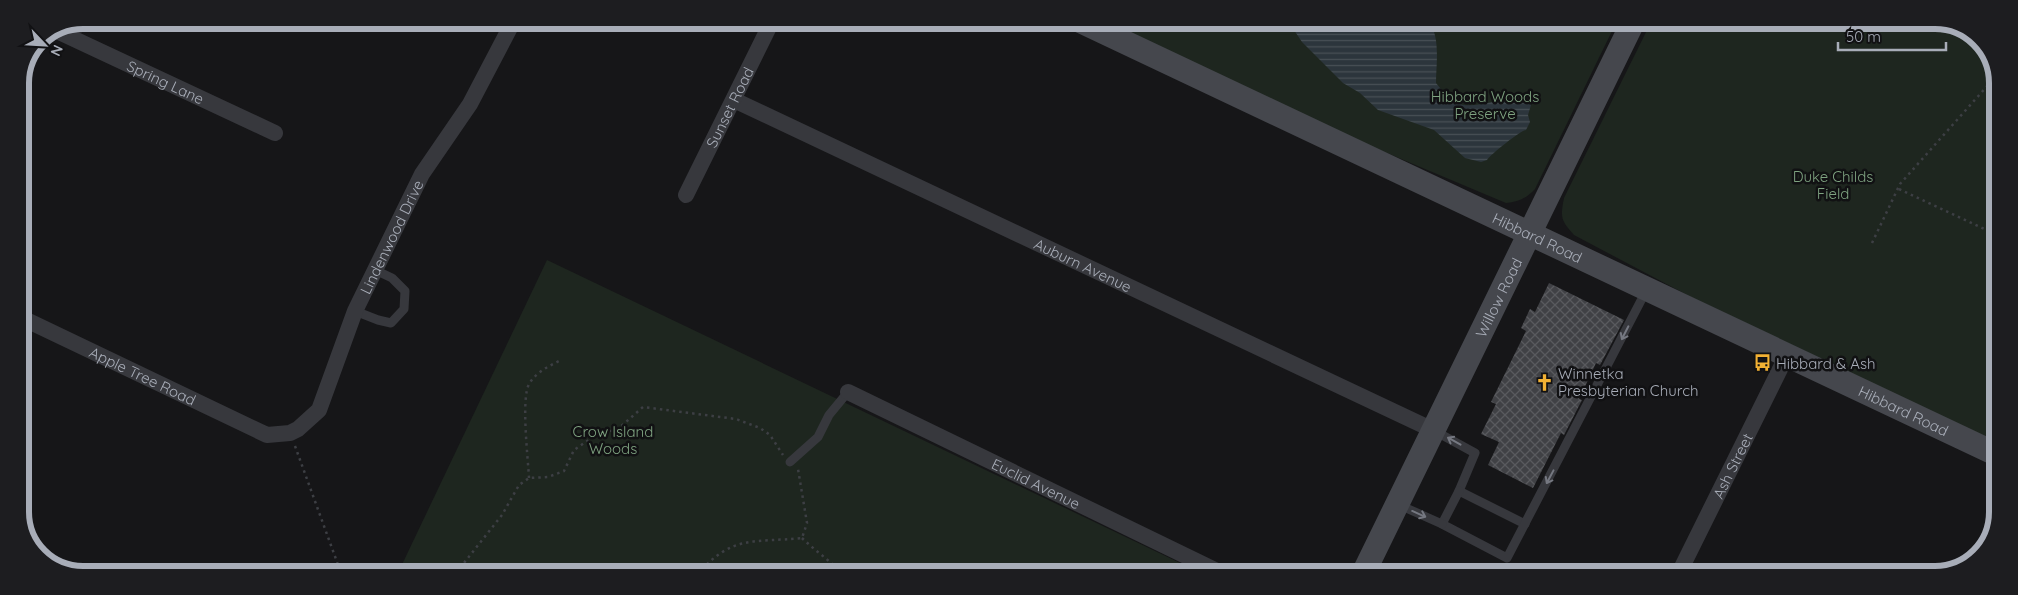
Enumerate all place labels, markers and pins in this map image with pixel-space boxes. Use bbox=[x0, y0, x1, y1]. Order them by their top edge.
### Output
bus stop icon: Hibbard & Ash bbox=[1752, 353, 1772, 373]
place label: Hibbard & Ash bbox=[1776, 354, 1875, 373]
place label: Winnetka Presbyterian Church bbox=[1558, 364, 1698, 400]
church icon: Winnetka Presbyterian Church bbox=[1534, 372, 1554, 392]

